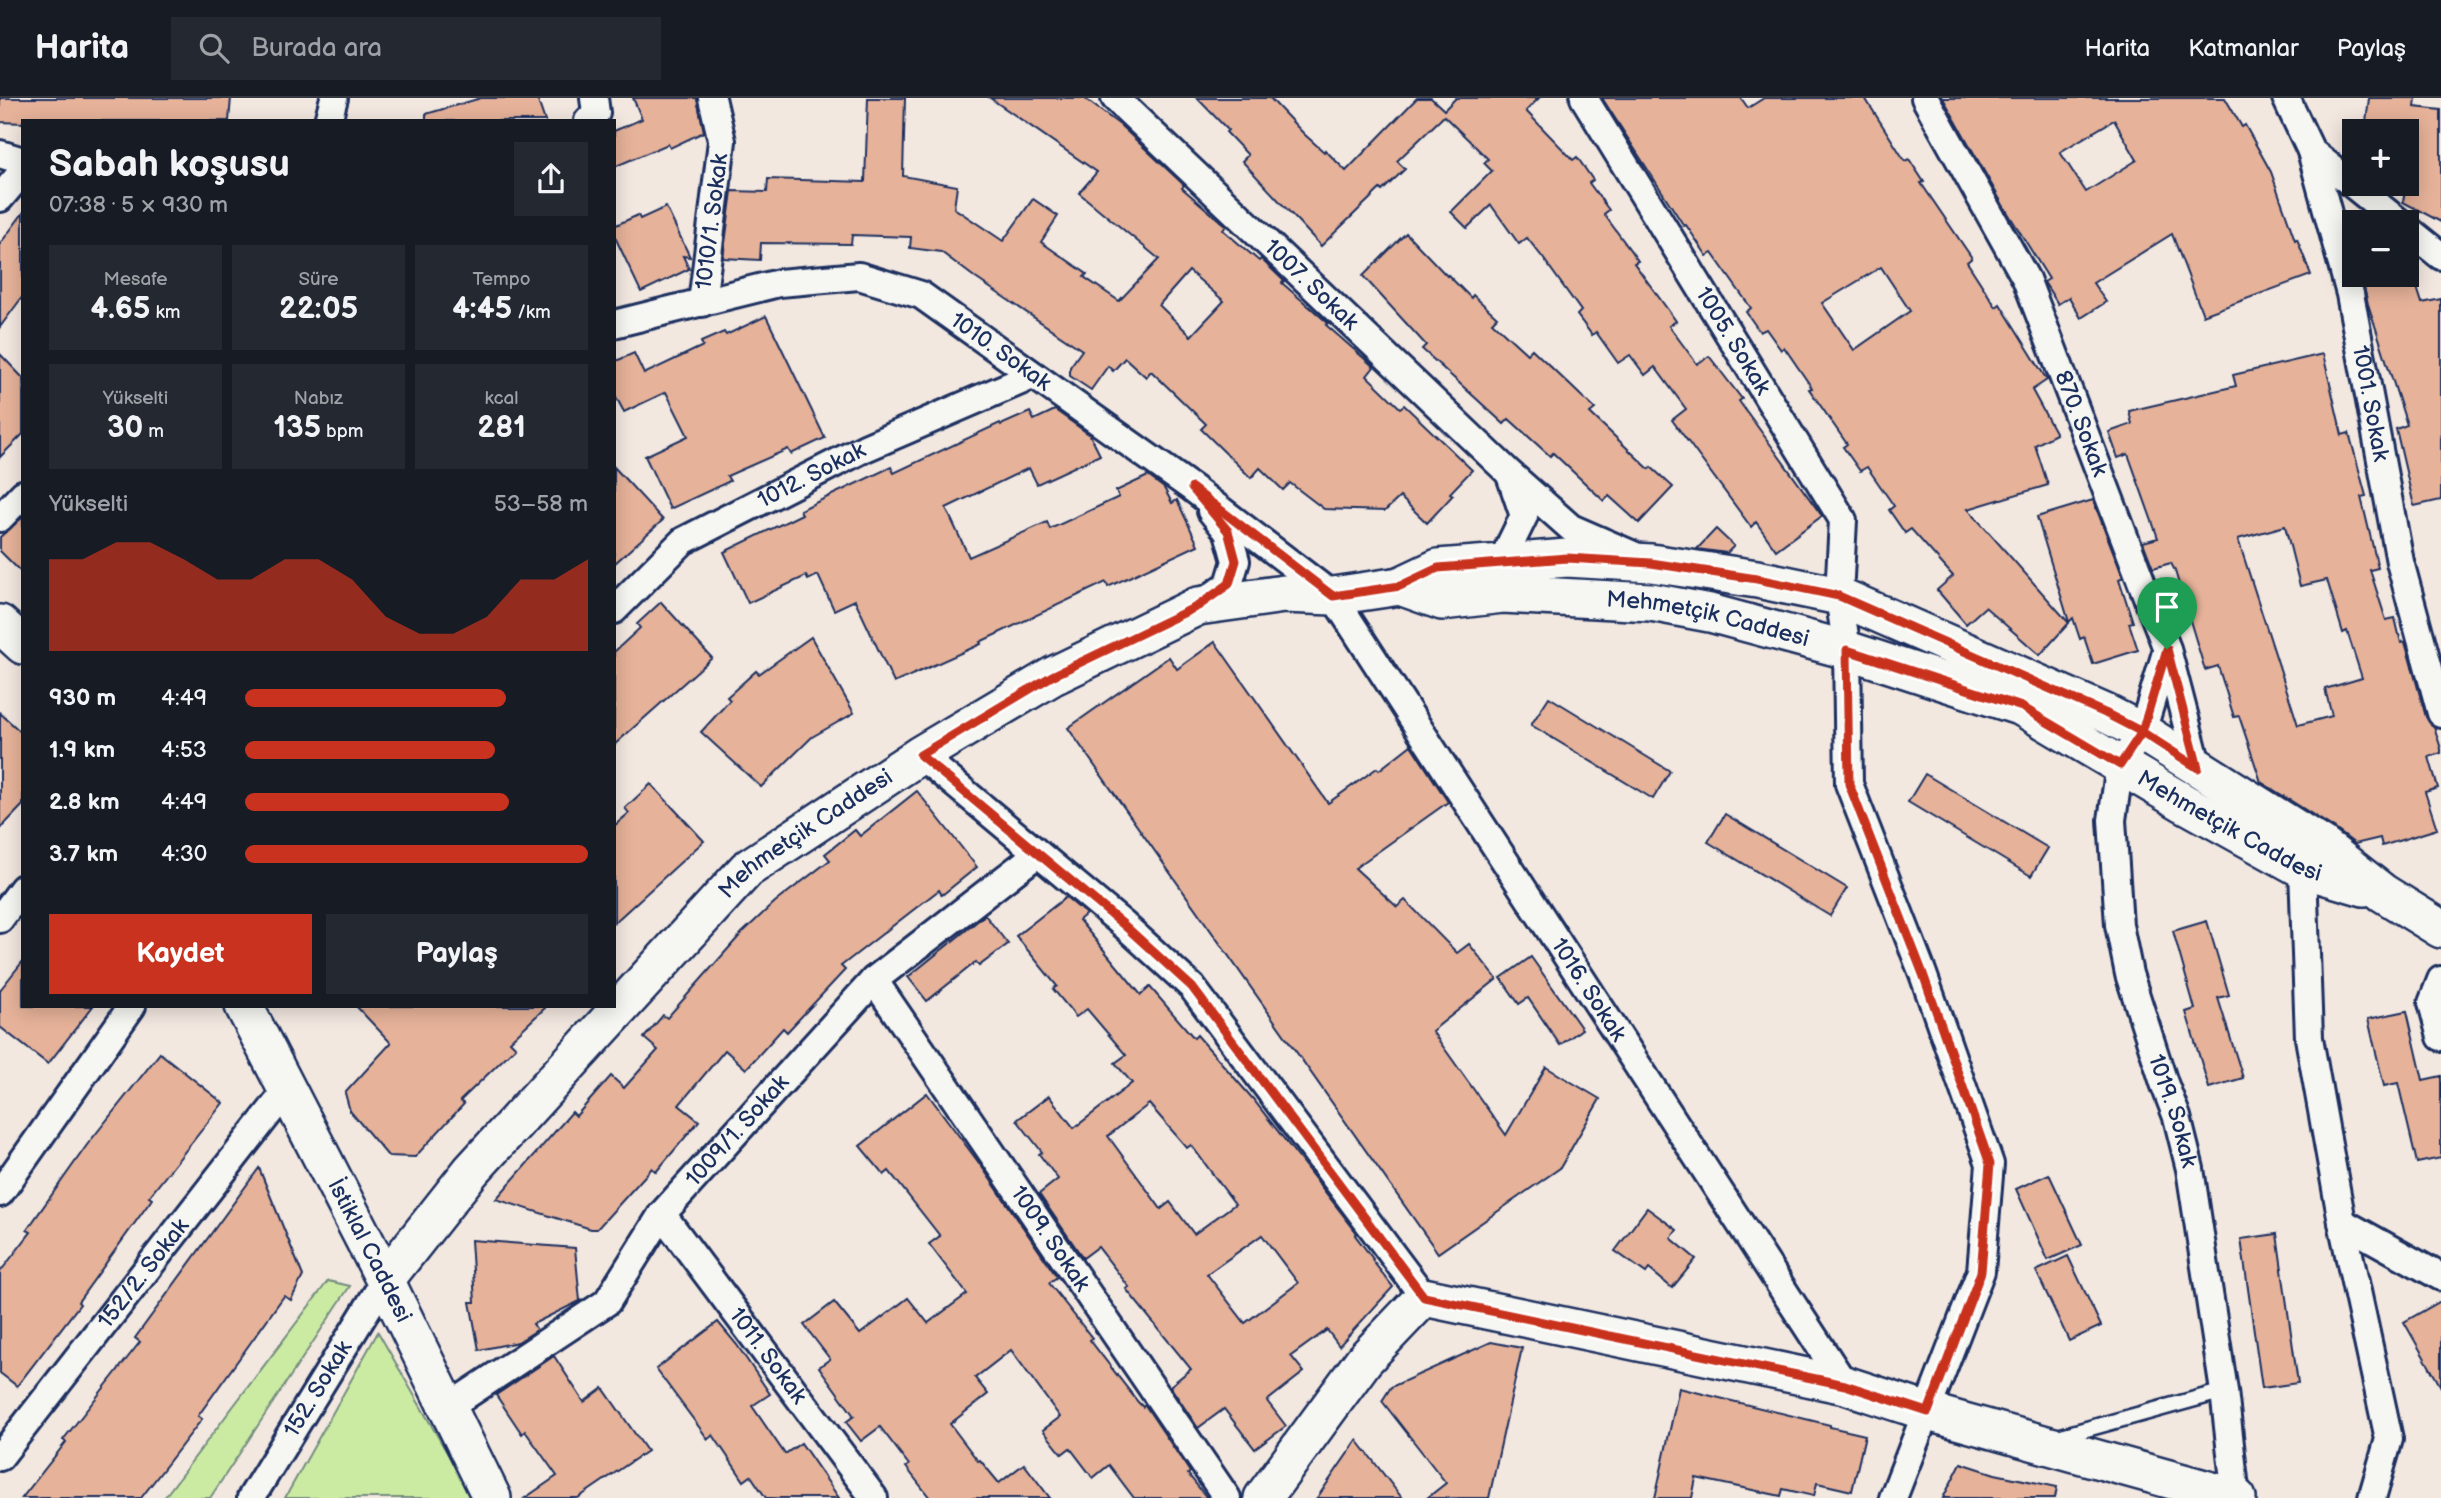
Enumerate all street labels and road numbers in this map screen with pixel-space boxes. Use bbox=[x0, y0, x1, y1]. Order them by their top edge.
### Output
street label: 1010/1. Sokak bbox=[690, 151, 734, 291]
street label: 1007. Sokak bbox=[1258, 233, 1365, 337]
street label: 1005. Sokak bbox=[1689, 282, 1777, 401]
street label: 1010. Sokak bbox=[945, 306, 1057, 398]
street label: 1001. Sokak bbox=[2346, 343, 2395, 464]
street label: 870. Sokak bbox=[2048, 367, 2114, 481]
street label: 1012. Sokak bbox=[753, 436, 871, 514]
street label: Mehmetçik Caddesi bbox=[1606, 586, 1812, 653]
street label: Mehmetçik Caddesi bbox=[713, 763, 898, 905]
street label: Mehmetçik Caddesi bbox=[2132, 765, 2325, 888]
street label: 1016. Sokak bbox=[1545, 933, 1633, 1048]
street label: 1019. Sokak bbox=[2142, 1051, 2203, 1171]
street label: 1009/1. Sokak bbox=[680, 1069, 796, 1192]
street label: İstiklal Caddesi bbox=[321, 1174, 418, 1327]
street label: 1009. Sokak bbox=[1004, 1180, 1097, 1297]
street label: 152/2. Sokak bbox=[92, 1212, 196, 1334]
street label: 1011. Sokak bbox=[723, 1302, 813, 1410]
street label: 152. Sokak bbox=[278, 1335, 359, 1442]

